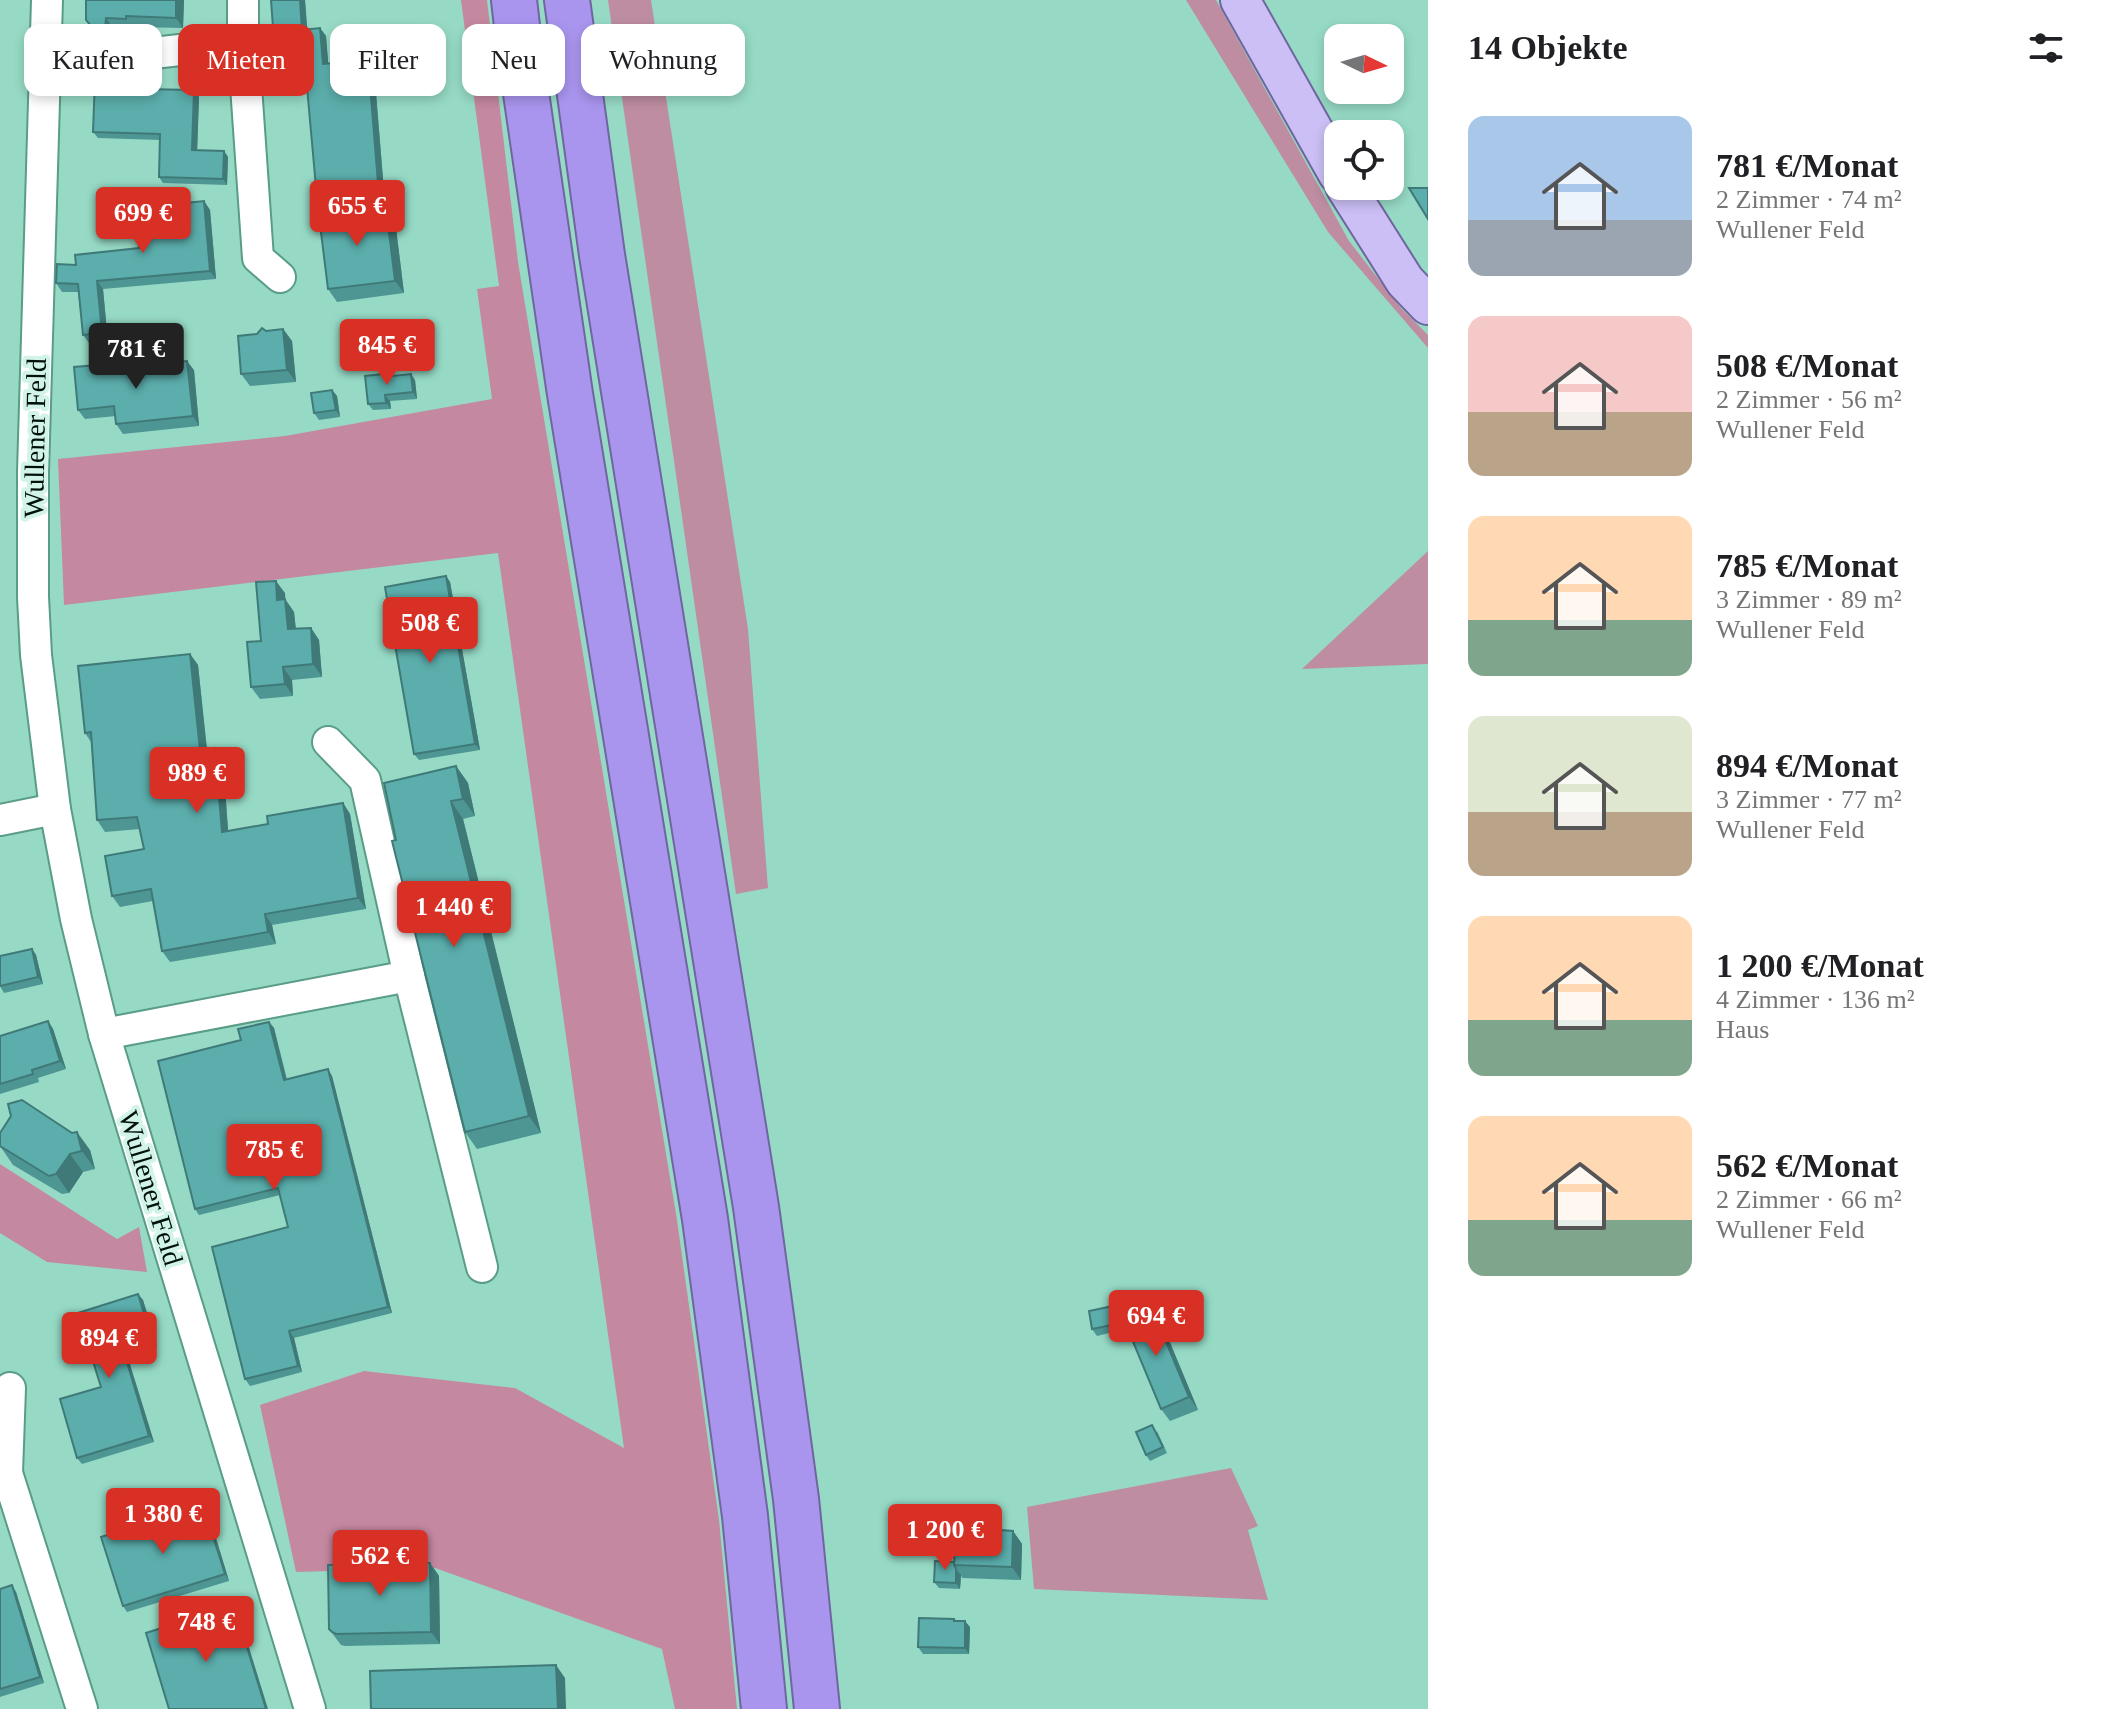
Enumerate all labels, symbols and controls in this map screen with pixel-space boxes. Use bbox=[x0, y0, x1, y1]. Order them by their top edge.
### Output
chip: Kaufen bbox=[24, 24, 162, 96]
chip: Mieten bbox=[178, 24, 314, 96]
chip: Filter bbox=[330, 24, 446, 96]
chip: Neu bbox=[462, 24, 565, 96]
chip: Wohnung bbox=[581, 24, 745, 96]
north arrow bbox=[1324, 24, 1404, 104]
map controls bbox=[1324, 24, 1404, 200]
icon: filters bbox=[2024, 26, 2068, 70]
text: 14 Objekte bbox=[1468, 29, 1628, 66]
button: locate bbox=[1324, 120, 1404, 200]
text: 781 €/Monat bbox=[1716, 147, 1898, 184]
icon: home bbox=[1532, 148, 1628, 244]
pin: 655 € bbox=[301, 180, 413, 248]
text: 2 Zimmer · 74 m² bbox=[1716, 185, 1901, 214]
pin: 699 € bbox=[87, 187, 199, 255]
text: 655 € bbox=[328, 191, 386, 220]
text: 699 € bbox=[114, 198, 172, 227]
text: Wullener Feld bbox=[1716, 215, 1864, 244]
pin: 845 € bbox=[331, 319, 443, 387]
pin: 781 € bbox=[80, 323, 192, 391]
text: 845 € bbox=[358, 330, 416, 359]
text: 781 € bbox=[107, 334, 165, 363]
text: 508 €/Monat bbox=[1716, 347, 1898, 384]
icon: home bbox=[1532, 348, 1628, 444]
street label: Wullener Feld bbox=[18, 358, 52, 518]
text: 2 Zimmer · 56 m² bbox=[1716, 385, 1901, 414]
text: Wullener Feld bbox=[1716, 415, 1864, 444]
text: 785 €/Monat bbox=[1716, 547, 1898, 584]
icon: home bbox=[1532, 548, 1628, 644]
text: 3 Zimmer · 89 m² bbox=[1716, 585, 1901, 614]
pin: 508 € bbox=[374, 597, 486, 665]
text: 508 € bbox=[401, 608, 459, 637]
text: Wullener Feld bbox=[1716, 615, 1864, 644]
pin: 989 € bbox=[141, 747, 253, 815]
text: 894 €/Monat bbox=[1716, 747, 1898, 784]
icon: home bbox=[1532, 748, 1628, 844]
text: 989 € bbox=[168, 758, 226, 787]
text: 3 Zimmer · 77 m² bbox=[1716, 785, 1901, 814]
text: Wullener Feld bbox=[1716, 815, 1864, 844]
pin: 1 440 € bbox=[380, 881, 528, 949]
text: 1 440 € bbox=[415, 892, 493, 921]
text: 1 200 €/Monat bbox=[1716, 947, 1924, 984]
icon: home bbox=[1532, 948, 1628, 1044]
text: 4 Zimmer · 136 m² bbox=[1716, 985, 1914, 1014]
text: Haus bbox=[1716, 1015, 1769, 1044]
street label: Wullener Feld bbox=[113, 1107, 189, 1269]
pin: 785 € bbox=[218, 1124, 330, 1192]
text: 785 € bbox=[245, 1135, 303, 1164]
text: 562 €/Monat bbox=[1716, 1147, 1898, 1184]
icon: home bbox=[1532, 1148, 1628, 1244]
text: 2 Zimmer · 66 m² bbox=[1716, 1185, 1901, 1214]
text: Wullener Feld bbox=[1716, 1215, 1864, 1244]
pin: 694 € bbox=[1100, 1290, 1212, 1358]
text: 694 € bbox=[1127, 1301, 1185, 1330]
pin: 894 € bbox=[53, 1312, 165, 1380]
text: 894 € bbox=[80, 1323, 138, 1352]
pin: 1 380 € bbox=[89, 1488, 237, 1556]
text: 1 380 € bbox=[124, 1499, 202, 1528]
pin: 1 200 € bbox=[871, 1504, 1019, 1572]
text: 1 200 € bbox=[906, 1515, 984, 1544]
pin: 562 € bbox=[324, 1530, 436, 1598]
text: 562 € bbox=[351, 1541, 409, 1570]
pin: 748 € bbox=[150, 1596, 262, 1664]
text: 748 € bbox=[177, 1607, 235, 1636]

